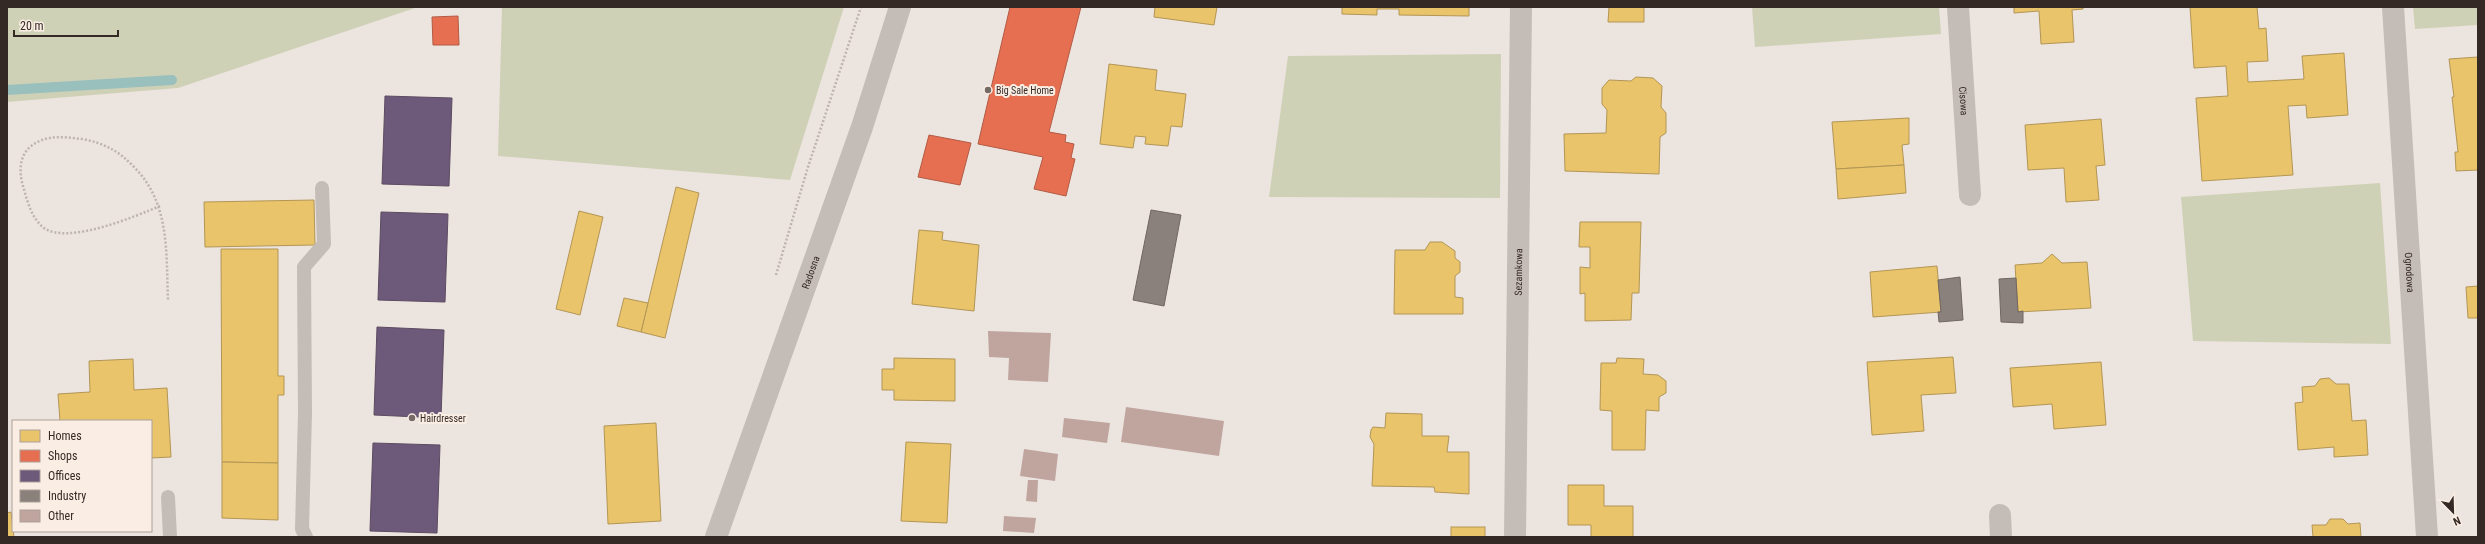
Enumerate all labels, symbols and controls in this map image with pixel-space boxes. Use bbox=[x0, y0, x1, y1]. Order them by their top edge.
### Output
scale bar bbox=[14, 12, 118, 38]
text: 20 m bbox=[20, 19, 44, 33]
marker: Big Sale Home bbox=[983, 85, 993, 95]
place label: Big Sale Home bbox=[996, 85, 1054, 96]
street label: Cisowa bbox=[1958, 86, 1970, 116]
street label: Sezamkowa bbox=[1512, 248, 1524, 296]
street label: Ogrodowa bbox=[2403, 252, 2417, 293]
street label: Radosna bbox=[799, 254, 821, 290]
marker: Hairdresser bbox=[407, 413, 417, 423]
place label: Hairdresser bbox=[420, 413, 466, 424]
legend bbox=[12, 420, 152, 532]
text: Homes bbox=[48, 429, 82, 443]
text: Shops bbox=[48, 449, 77, 463]
text: Offices bbox=[48, 469, 81, 483]
text: Industry bbox=[48, 489, 86, 503]
north arrow bbox=[2433, 492, 2473, 532]
text: Other bbox=[48, 509, 74, 523]
text: N bbox=[2451, 513, 2462, 528]

